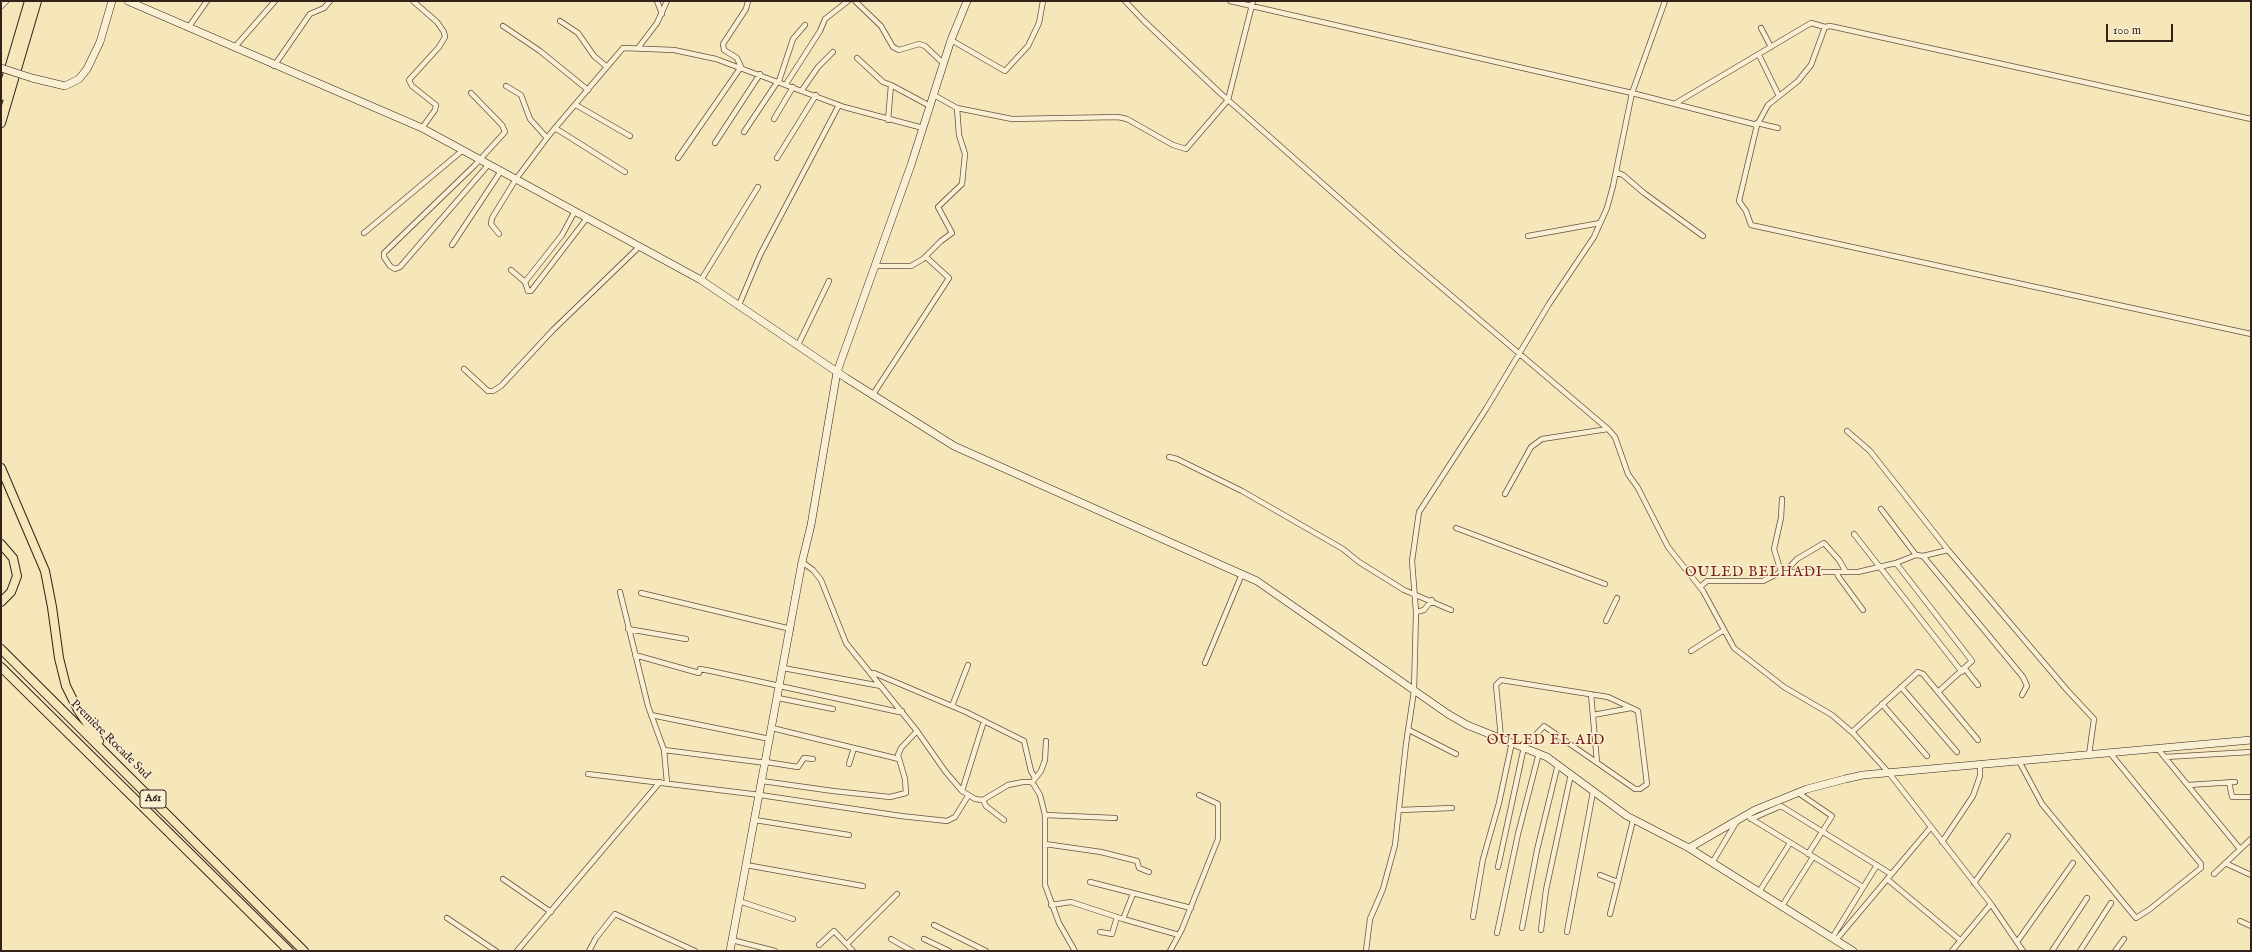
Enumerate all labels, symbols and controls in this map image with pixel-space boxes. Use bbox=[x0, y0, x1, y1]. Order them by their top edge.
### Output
scale bar bbox=[2108, 16, 2175, 42]
text: 100 m bbox=[2113, 23, 2141, 38]
district label: OULED BELHADI bbox=[1685, 565, 1823, 581]
street label: Première Rocade Sud bbox=[67, 697, 153, 783]
district label: OULED EL AID bbox=[1487, 733, 1605, 749]
road number: A61 bbox=[140, 790, 166, 808]

